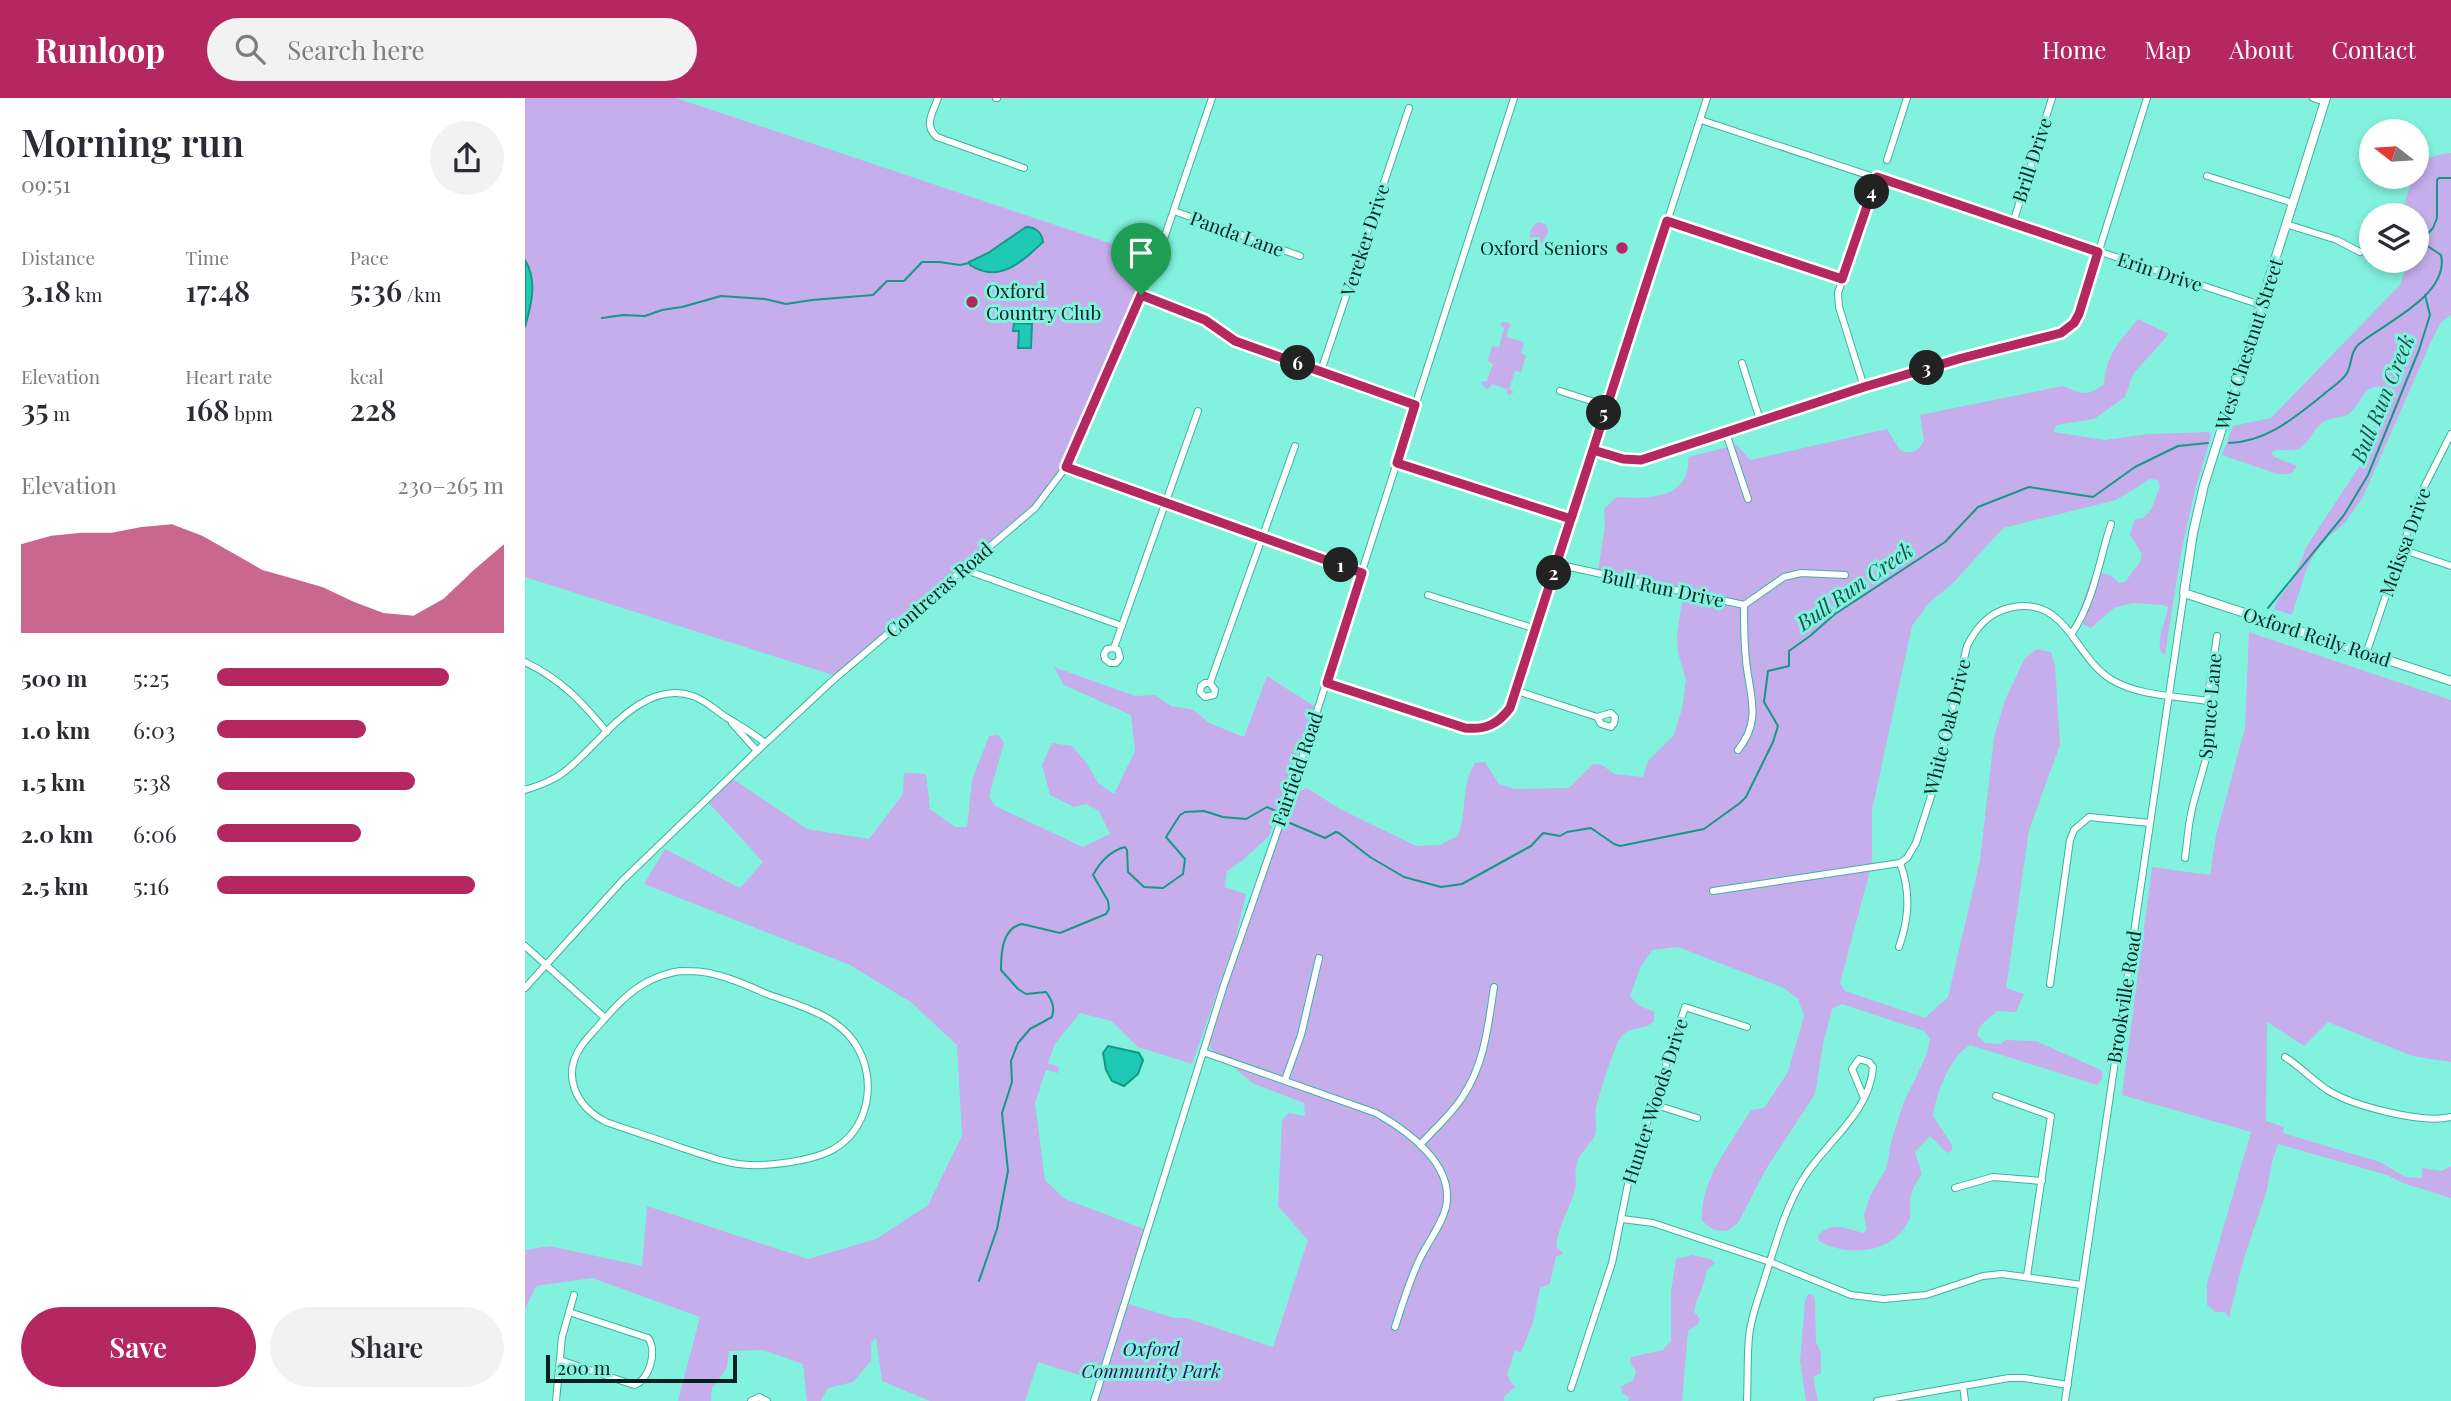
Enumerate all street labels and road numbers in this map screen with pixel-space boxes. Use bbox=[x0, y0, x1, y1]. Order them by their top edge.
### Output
street label: Brill Drive bbox=[2005, 114, 2057, 205]
street label: Vereker Drive bbox=[1333, 180, 1394, 300]
street label: Panda Lane bbox=[1187, 204, 1288, 262]
street label: Erin Drive bbox=[2114, 245, 2206, 297]
street label: West Chestnut Street bbox=[2208, 254, 2288, 434]
street label: Melissa Drive bbox=[2372, 484, 2436, 600]
street label: Contreras Road bbox=[879, 536, 997, 643]
street label: Bull Run Drive bbox=[1600, 561, 1727, 613]
street label: Oxford Reily Road bbox=[2240, 600, 2395, 672]
street label: Spruce Lane bbox=[2191, 652, 2227, 760]
street label: White Oak Drive bbox=[1916, 656, 1976, 799]
street label: Fairfield Road bbox=[1264, 708, 1328, 829]
street label: Brookville Road bbox=[2100, 929, 2146, 1065]
street label: Hunter Woods Drive bbox=[1615, 1015, 1693, 1187]

